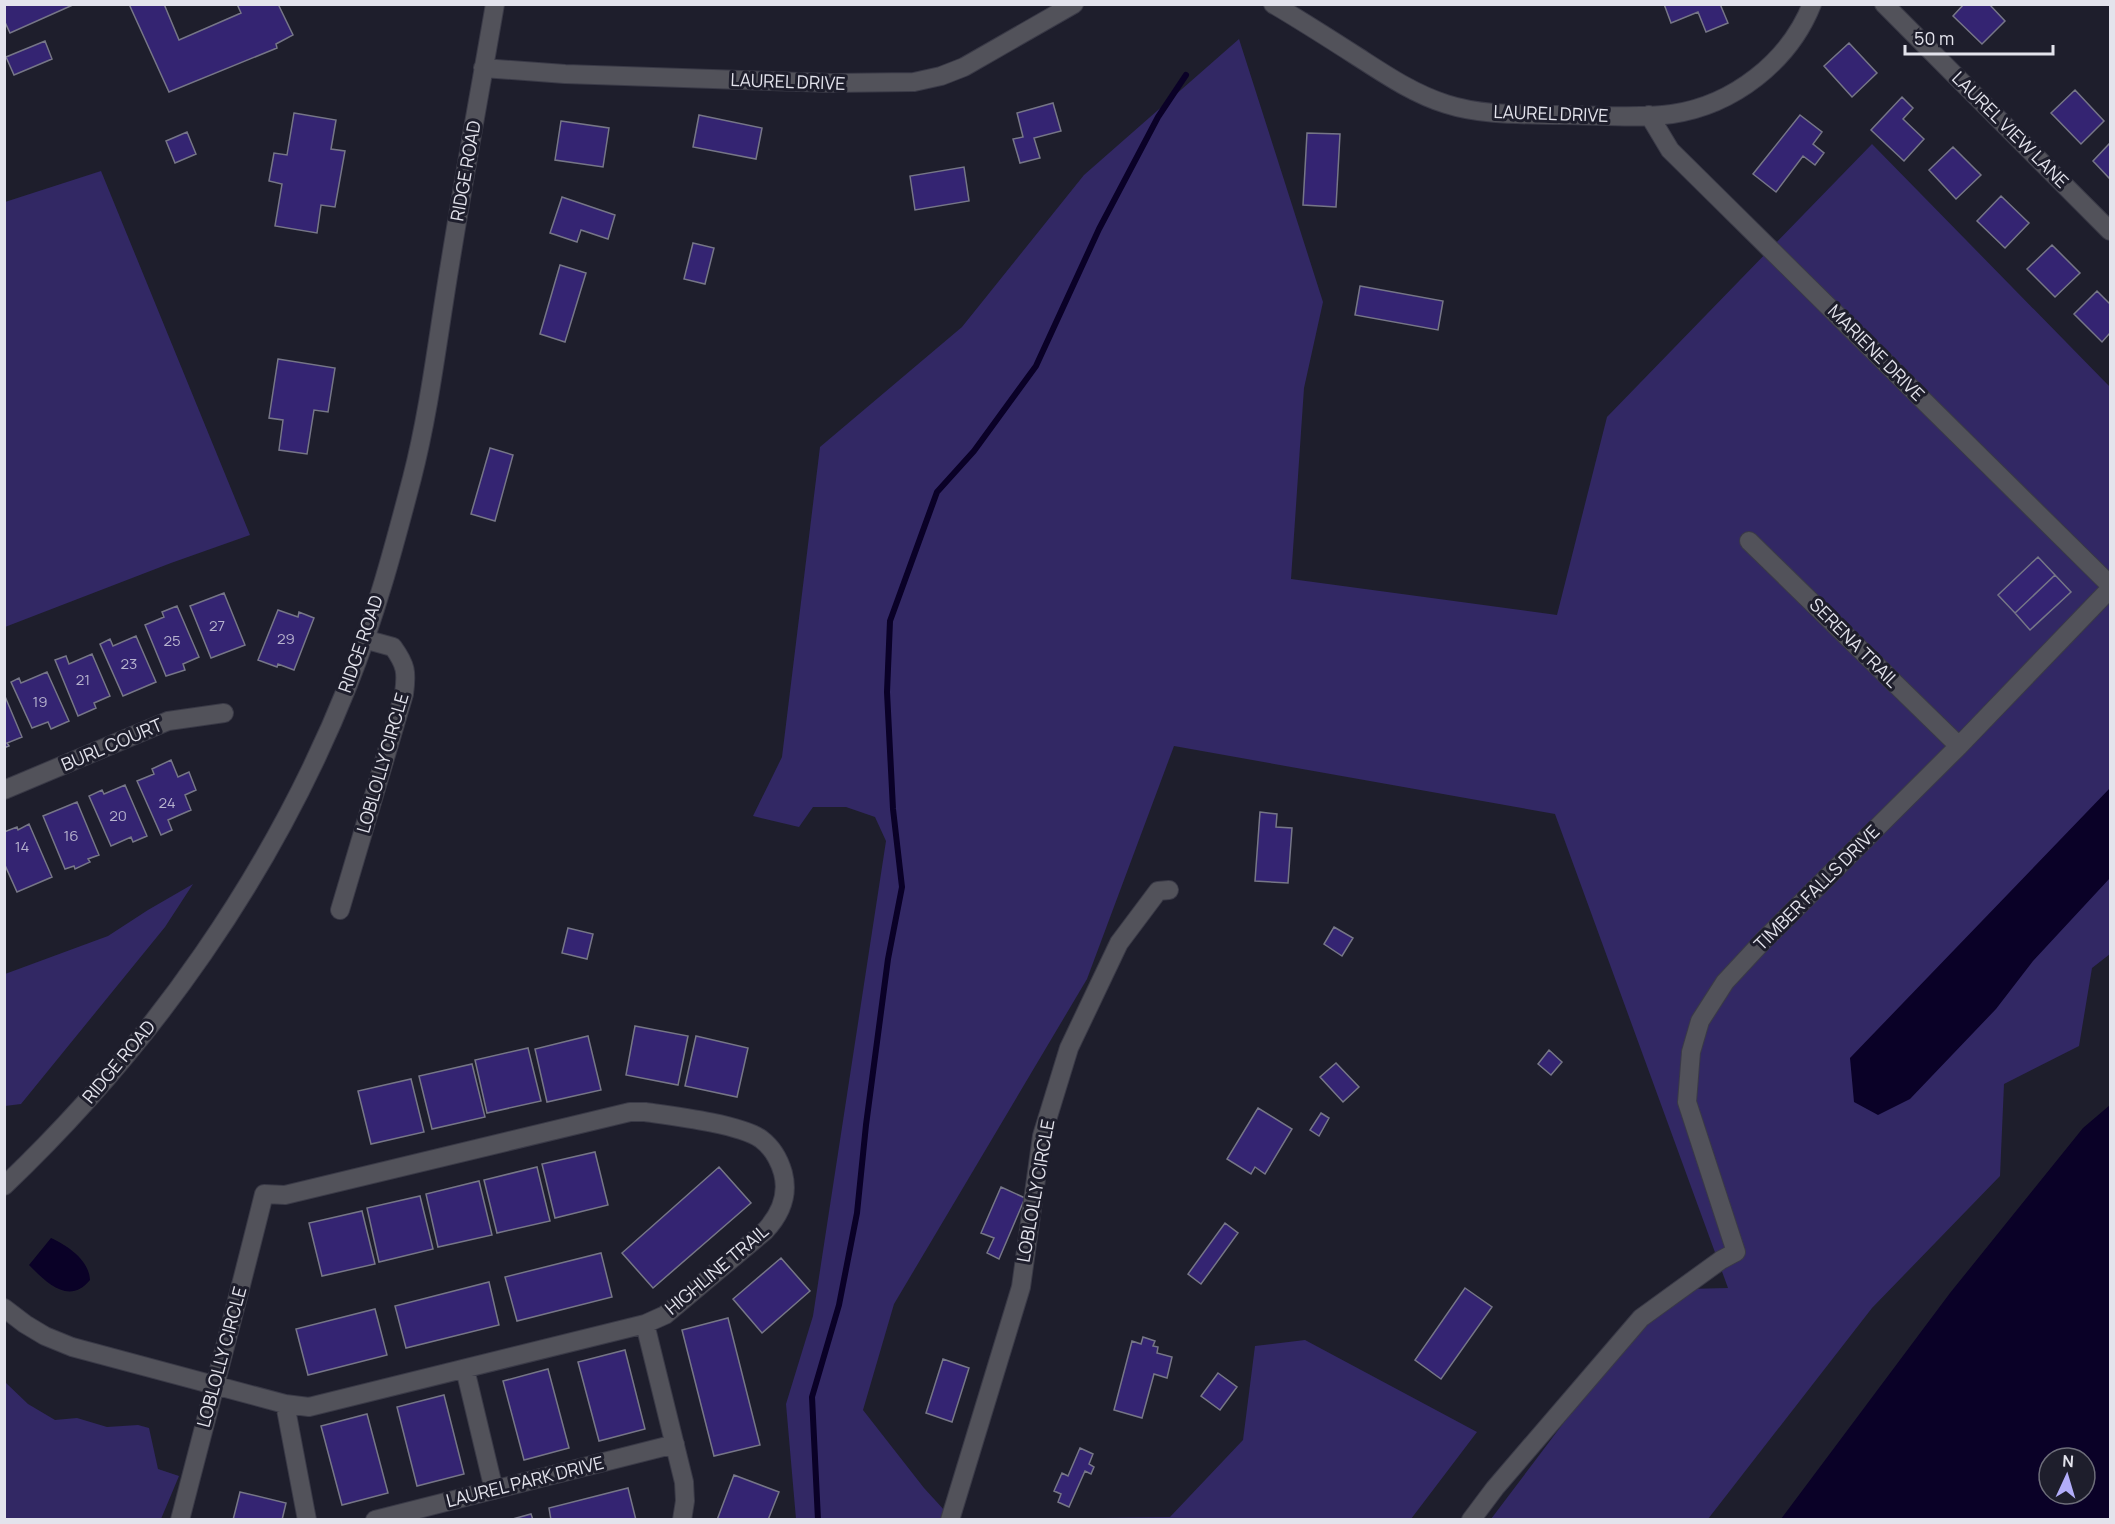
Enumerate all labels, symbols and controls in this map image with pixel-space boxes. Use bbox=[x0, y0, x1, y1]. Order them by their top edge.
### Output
scale bar bbox=[1905, 18, 2054, 56]
text: 50 m bbox=[1914, 26, 1954, 50]
street label: LAUREL VIEW LANE bbox=[1947, 66, 2074, 193]
street label: LAUREL DRIVE bbox=[730, 67, 846, 95]
street label: LAUREL DRIVE bbox=[1493, 99, 1609, 127]
street label: RIDGE ROAD bbox=[444, 119, 486, 223]
street label: MARIENE DRIVE bbox=[1823, 299, 1930, 406]
street label: RIDGE ROAD bbox=[332, 592, 388, 696]
street label: SERENA TRAIL bbox=[1805, 592, 1905, 692]
house number: 27 bbox=[209, 615, 225, 636]
house number: 29 bbox=[277, 628, 295, 649]
house number: 25 bbox=[163, 630, 181, 651]
house number: 23 bbox=[121, 653, 137, 674]
house number: 21 bbox=[76, 669, 90, 690]
street label: LOBLOLLY CIRCLE bbox=[351, 690, 414, 836]
house number: 19 bbox=[32, 691, 48, 712]
street label: BURL COURT bbox=[57, 712, 166, 776]
house number: 24 bbox=[158, 792, 176, 813]
house number: 20 bbox=[109, 805, 127, 826]
street label: TIMBER FALLS DRIVE bbox=[1748, 819, 1884, 955]
house number: 16 bbox=[63, 825, 79, 846]
house number: 14 bbox=[15, 836, 29, 857]
street label: RIDGE ROAD bbox=[76, 1015, 160, 1108]
street label: LOBLOLLY CIRCLE bbox=[1011, 1117, 1059, 1264]
street label: HIGHLINE TRAIL bbox=[660, 1219, 773, 1320]
street label: LOBLOLLY CIRCLE bbox=[191, 1284, 251, 1430]
north arrow bbox=[2037, 1446, 2097, 1506]
street label: LAUREL PARK DRIVE bbox=[443, 1450, 606, 1512]
text: N bbox=[2062, 1450, 2075, 1472]

